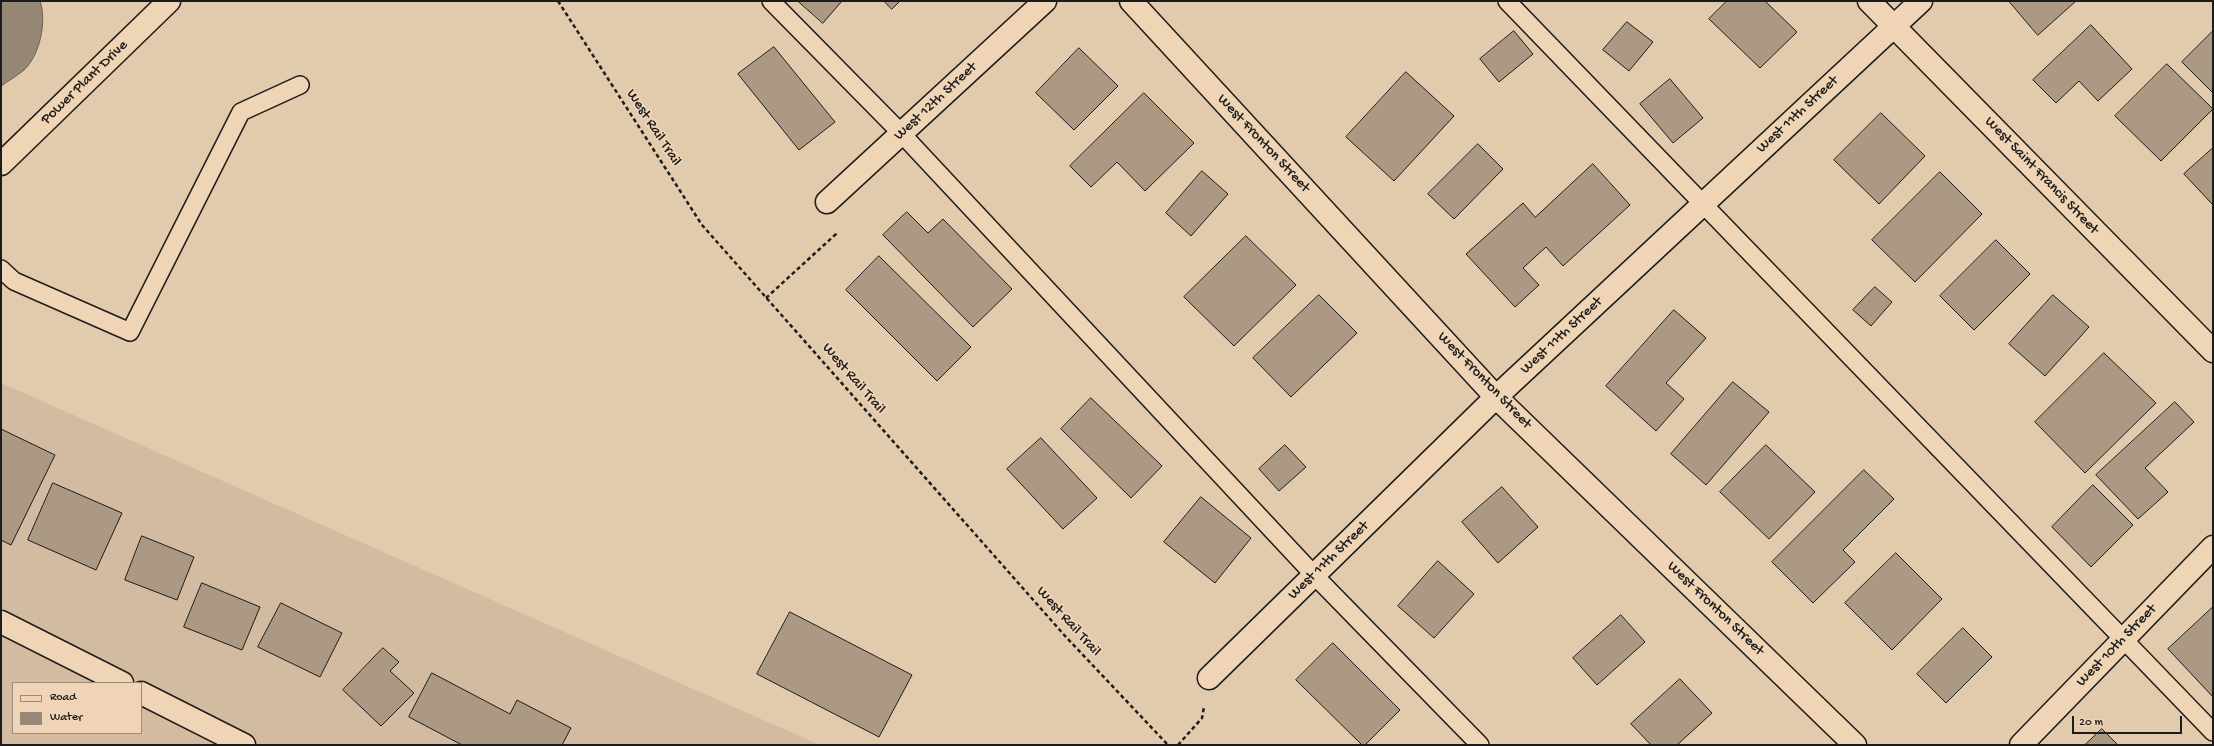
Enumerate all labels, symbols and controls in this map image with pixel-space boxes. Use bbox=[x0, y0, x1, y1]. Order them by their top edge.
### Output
street label: Power Plant Drive bbox=[38, 37, 132, 129]
street label: West 12th Street bbox=[891, 59, 981, 145]
street label: West 11th Street bbox=[1753, 72, 1843, 158]
street label: West Rail Trail bbox=[622, 86, 684, 170]
street label: West Fronton Street bbox=[1213, 91, 1313, 197]
street label: West Saint Francis Street bbox=[1980, 113, 2102, 239]
street label: West 11th Street bbox=[1517, 293, 1607, 379]
street label: West Fronton Street bbox=[1433, 329, 1535, 433]
street label: West Rail Trail bbox=[817, 340, 889, 418]
street label: West 11th Street bbox=[1285, 518, 1373, 604]
street label: West Fronton Street bbox=[1663, 558, 1767, 660]
street label: West Rail Trail bbox=[1032, 583, 1104, 661]
street label: West 10th Street bbox=[2073, 601, 2161, 691]
legend bbox=[12, 682, 142, 734]
text: Road bbox=[50, 691, 76, 705]
scale bar bbox=[2074, 708, 2184, 734]
text: Water bbox=[50, 711, 82, 725]
text: 20 m bbox=[2079, 716, 2103, 730]

